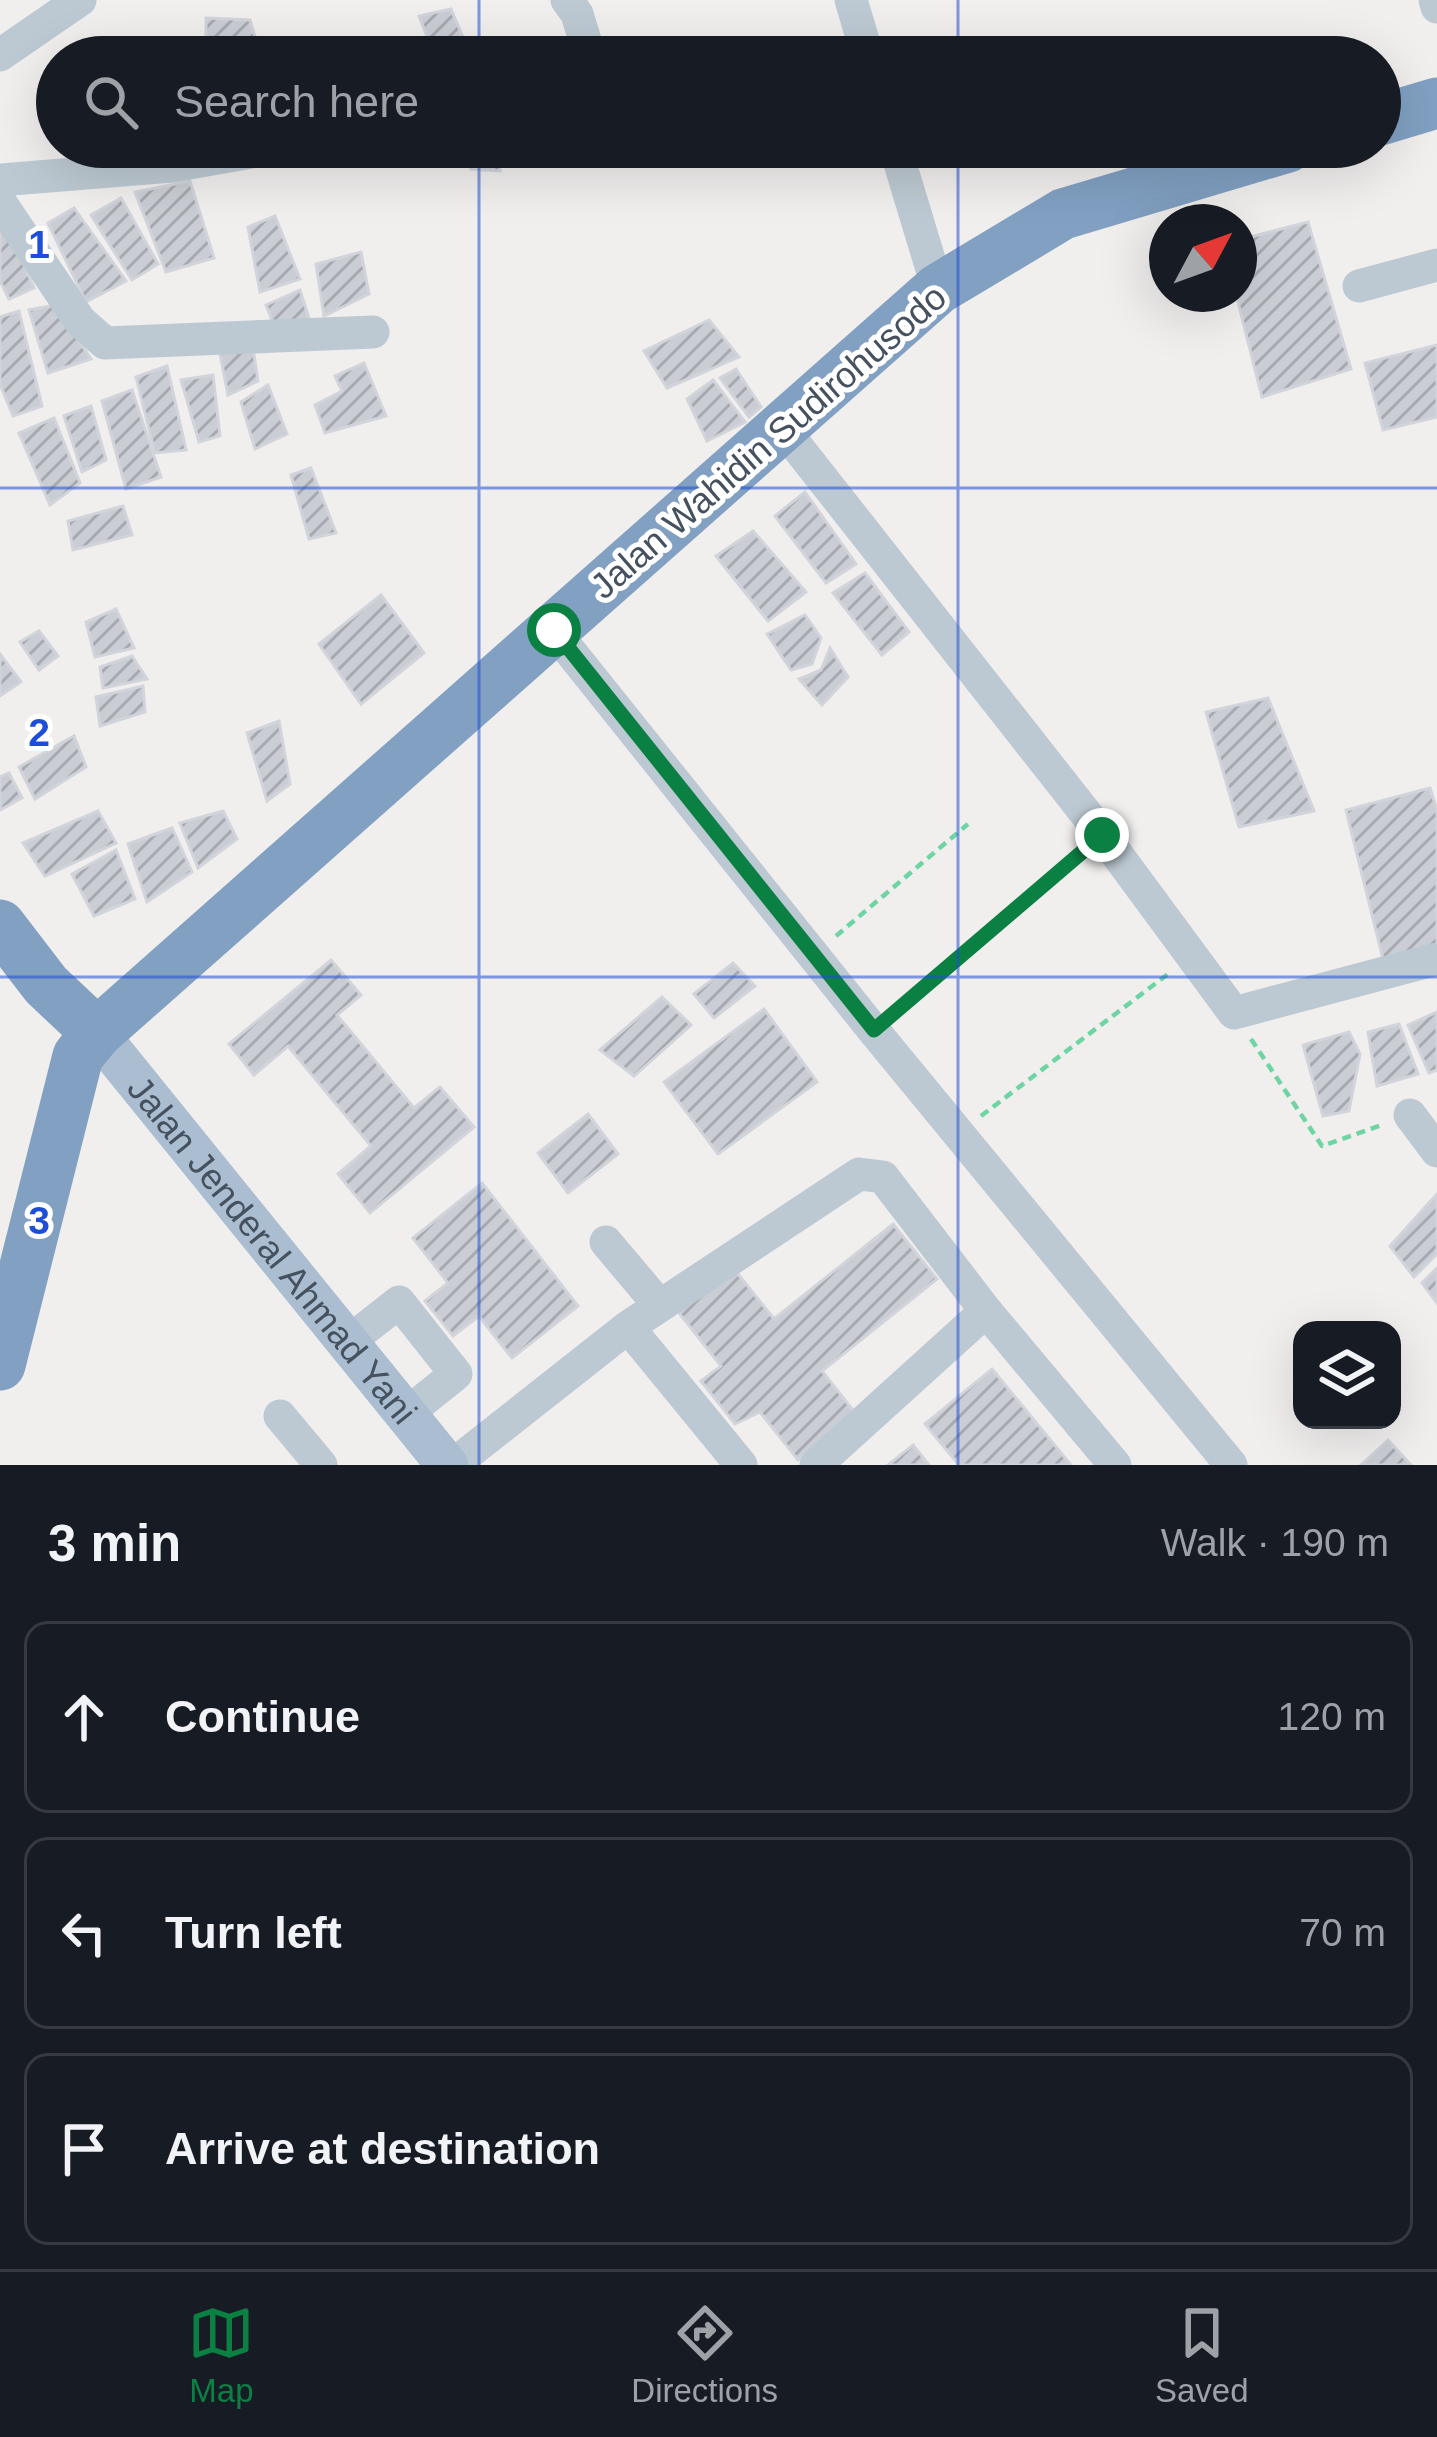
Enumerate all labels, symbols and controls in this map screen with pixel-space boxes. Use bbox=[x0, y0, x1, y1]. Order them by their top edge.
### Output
search box bbox=[36, 36, 1401, 168]
icon: search bbox=[78, 69, 144, 135]
text: Search here bbox=[174, 76, 419, 127]
north arrow bbox=[1149, 204, 1257, 312]
text: 1 bbox=[28, 223, 50, 266]
street label: Jalan Wahidin Sudirohusodo bbox=[582, 276, 954, 607]
route start bbox=[527, 603, 581, 657]
text: 2 bbox=[28, 711, 50, 754]
route end bbox=[1075, 808, 1129, 862]
street label: Jalan Jenderal Ahmad Yani bbox=[119, 1068, 425, 1432]
text: 3 bbox=[28, 1199, 50, 1242]
map controls bbox=[1293, 1321, 1401, 1429]
button: layers bbox=[1293, 1321, 1401, 1429]
text: 3 min bbox=[48, 1515, 181, 1572]
text: Walk · 190 m bbox=[1161, 1521, 1389, 1564]
icon: ahead bbox=[51, 1684, 117, 1750]
text: Continue bbox=[165, 1691, 360, 1742]
text: 120 m bbox=[1278, 1695, 1386, 1738]
icon: left bbox=[51, 1900, 117, 1966]
text: Turn left bbox=[165, 1907, 342, 1958]
text: 70 m bbox=[1299, 1911, 1386, 1954]
icon: arrive bbox=[51, 2116, 117, 2182]
text: Arrive at destination bbox=[165, 2123, 600, 2174]
tab: Map bbox=[188, 2300, 254, 2410]
tab: Directions bbox=[631, 2300, 778, 2410]
tab: Saved bbox=[1155, 2300, 1249, 2410]

